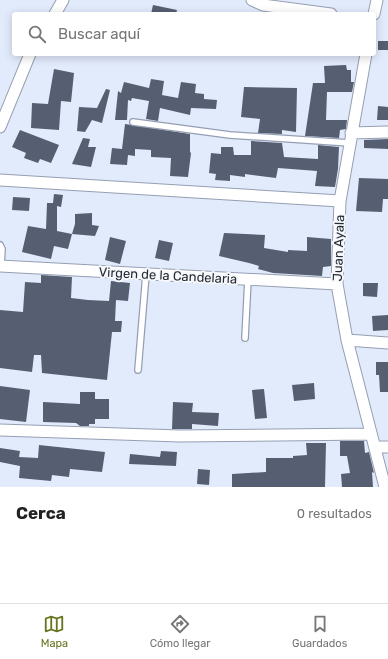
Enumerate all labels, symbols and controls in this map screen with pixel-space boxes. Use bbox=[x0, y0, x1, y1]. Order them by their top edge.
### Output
search box bbox=[12, 12, 376, 56]
icon: search bbox=[26, 23, 48, 45]
text: Buscar aquí bbox=[58, 25, 140, 43]
street label: Juan Ayala bbox=[330, 214, 347, 282]
street label: Virgen de la Candelaria bbox=[98, 264, 238, 288]
text: Cerca bbox=[16, 503, 66, 523]
text: 0 resultados bbox=[297, 506, 372, 521]
tab: Mapa bbox=[41, 613, 68, 650]
tab: Cómo llegar bbox=[150, 613, 210, 650]
tab: Guardados bbox=[292, 613, 347, 650]

